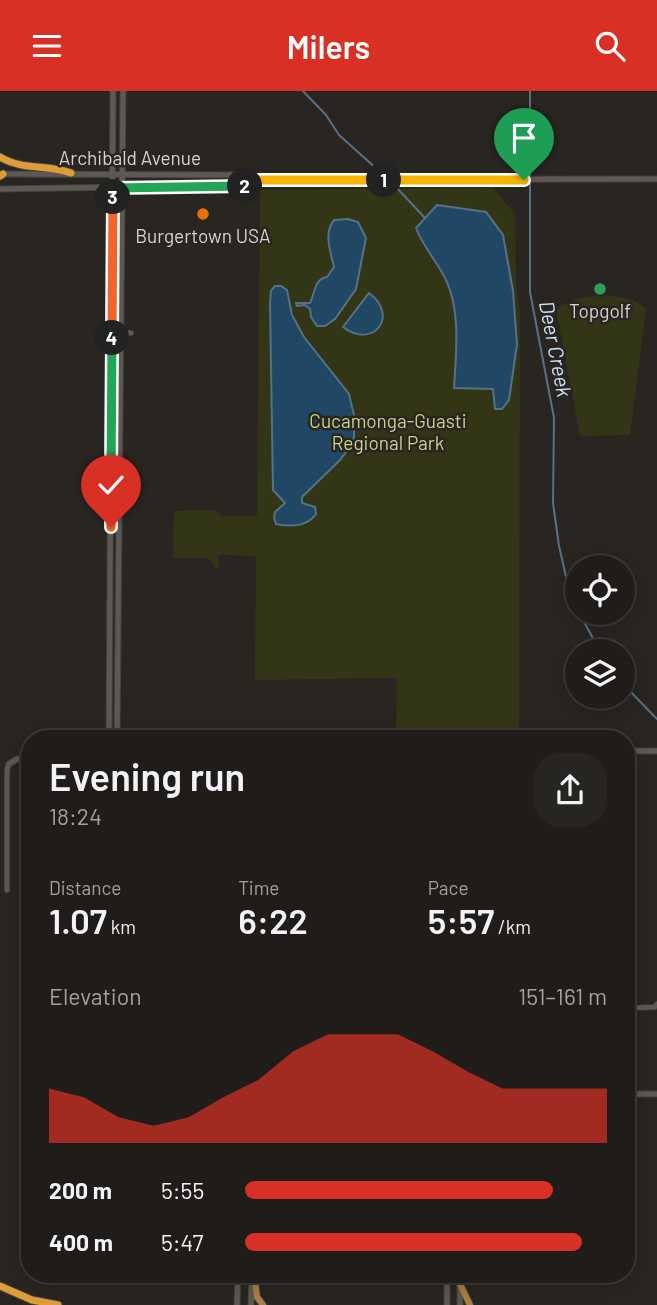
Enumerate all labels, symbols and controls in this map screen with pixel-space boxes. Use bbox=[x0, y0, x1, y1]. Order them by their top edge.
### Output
icon: menu bbox=[28, 27, 66, 65]
text: Milers bbox=[287, 27, 370, 65]
icon: search bbox=[591, 27, 629, 65]
pin bbox=[494, 108, 554, 180]
icon: arrive bbox=[505, 119, 543, 157]
street label: Archibald Avenue bbox=[59, 146, 201, 169]
pin: 1 bbox=[366, 163, 402, 197]
text: 1 bbox=[380, 168, 387, 191]
pin: 2 bbox=[228, 169, 262, 203]
text: 2 bbox=[239, 174, 250, 197]
pin: 3 bbox=[96, 179, 130, 215]
text: 3 bbox=[107, 185, 118, 208]
marker: Burgertown USA bbox=[195, 206, 211, 222]
place label: Burgertown USA bbox=[135, 224, 271, 247]
marker: Topgolf bbox=[592, 281, 608, 297]
water label: Deer Creek bbox=[535, 299, 578, 400]
place label: Topgolf bbox=[569, 299, 631, 322]
pin: 4 bbox=[94, 321, 130, 355]
text: 4 bbox=[106, 326, 117, 349]
park label: Cucamonga-Guasti Regional Park bbox=[309, 409, 467, 454]
pin bbox=[81, 455, 141, 527]
icon: check bbox=[92, 466, 130, 504]
map controls bbox=[565, 555, 635, 709]
button: locate bbox=[565, 555, 635, 625]
button: layers bbox=[565, 639, 635, 709]
text: Evening run bbox=[49, 753, 245, 799]
button: share bbox=[533, 753, 607, 827]
text: 18:24 bbox=[49, 802, 102, 830]
text: Distance bbox=[49, 876, 121, 899]
text: Time bbox=[238, 876, 279, 899]
text: Pace bbox=[428, 876, 469, 899]
text: 1.07 bbox=[49, 899, 107, 941]
text: 6:22 bbox=[238, 899, 308, 941]
text: 5:57 bbox=[428, 899, 494, 941]
text: km bbox=[107, 915, 136, 938]
text: /km bbox=[494, 915, 531, 938]
text: Elevation bbox=[49, 982, 142, 1010]
text: 151–161 m bbox=[518, 982, 607, 1010]
text: 200 m bbox=[49, 1176, 112, 1204]
text: 5:55 bbox=[161, 1176, 204, 1204]
text: 400 m bbox=[49, 1228, 113, 1256]
text: 5:47 bbox=[161, 1228, 203, 1256]

